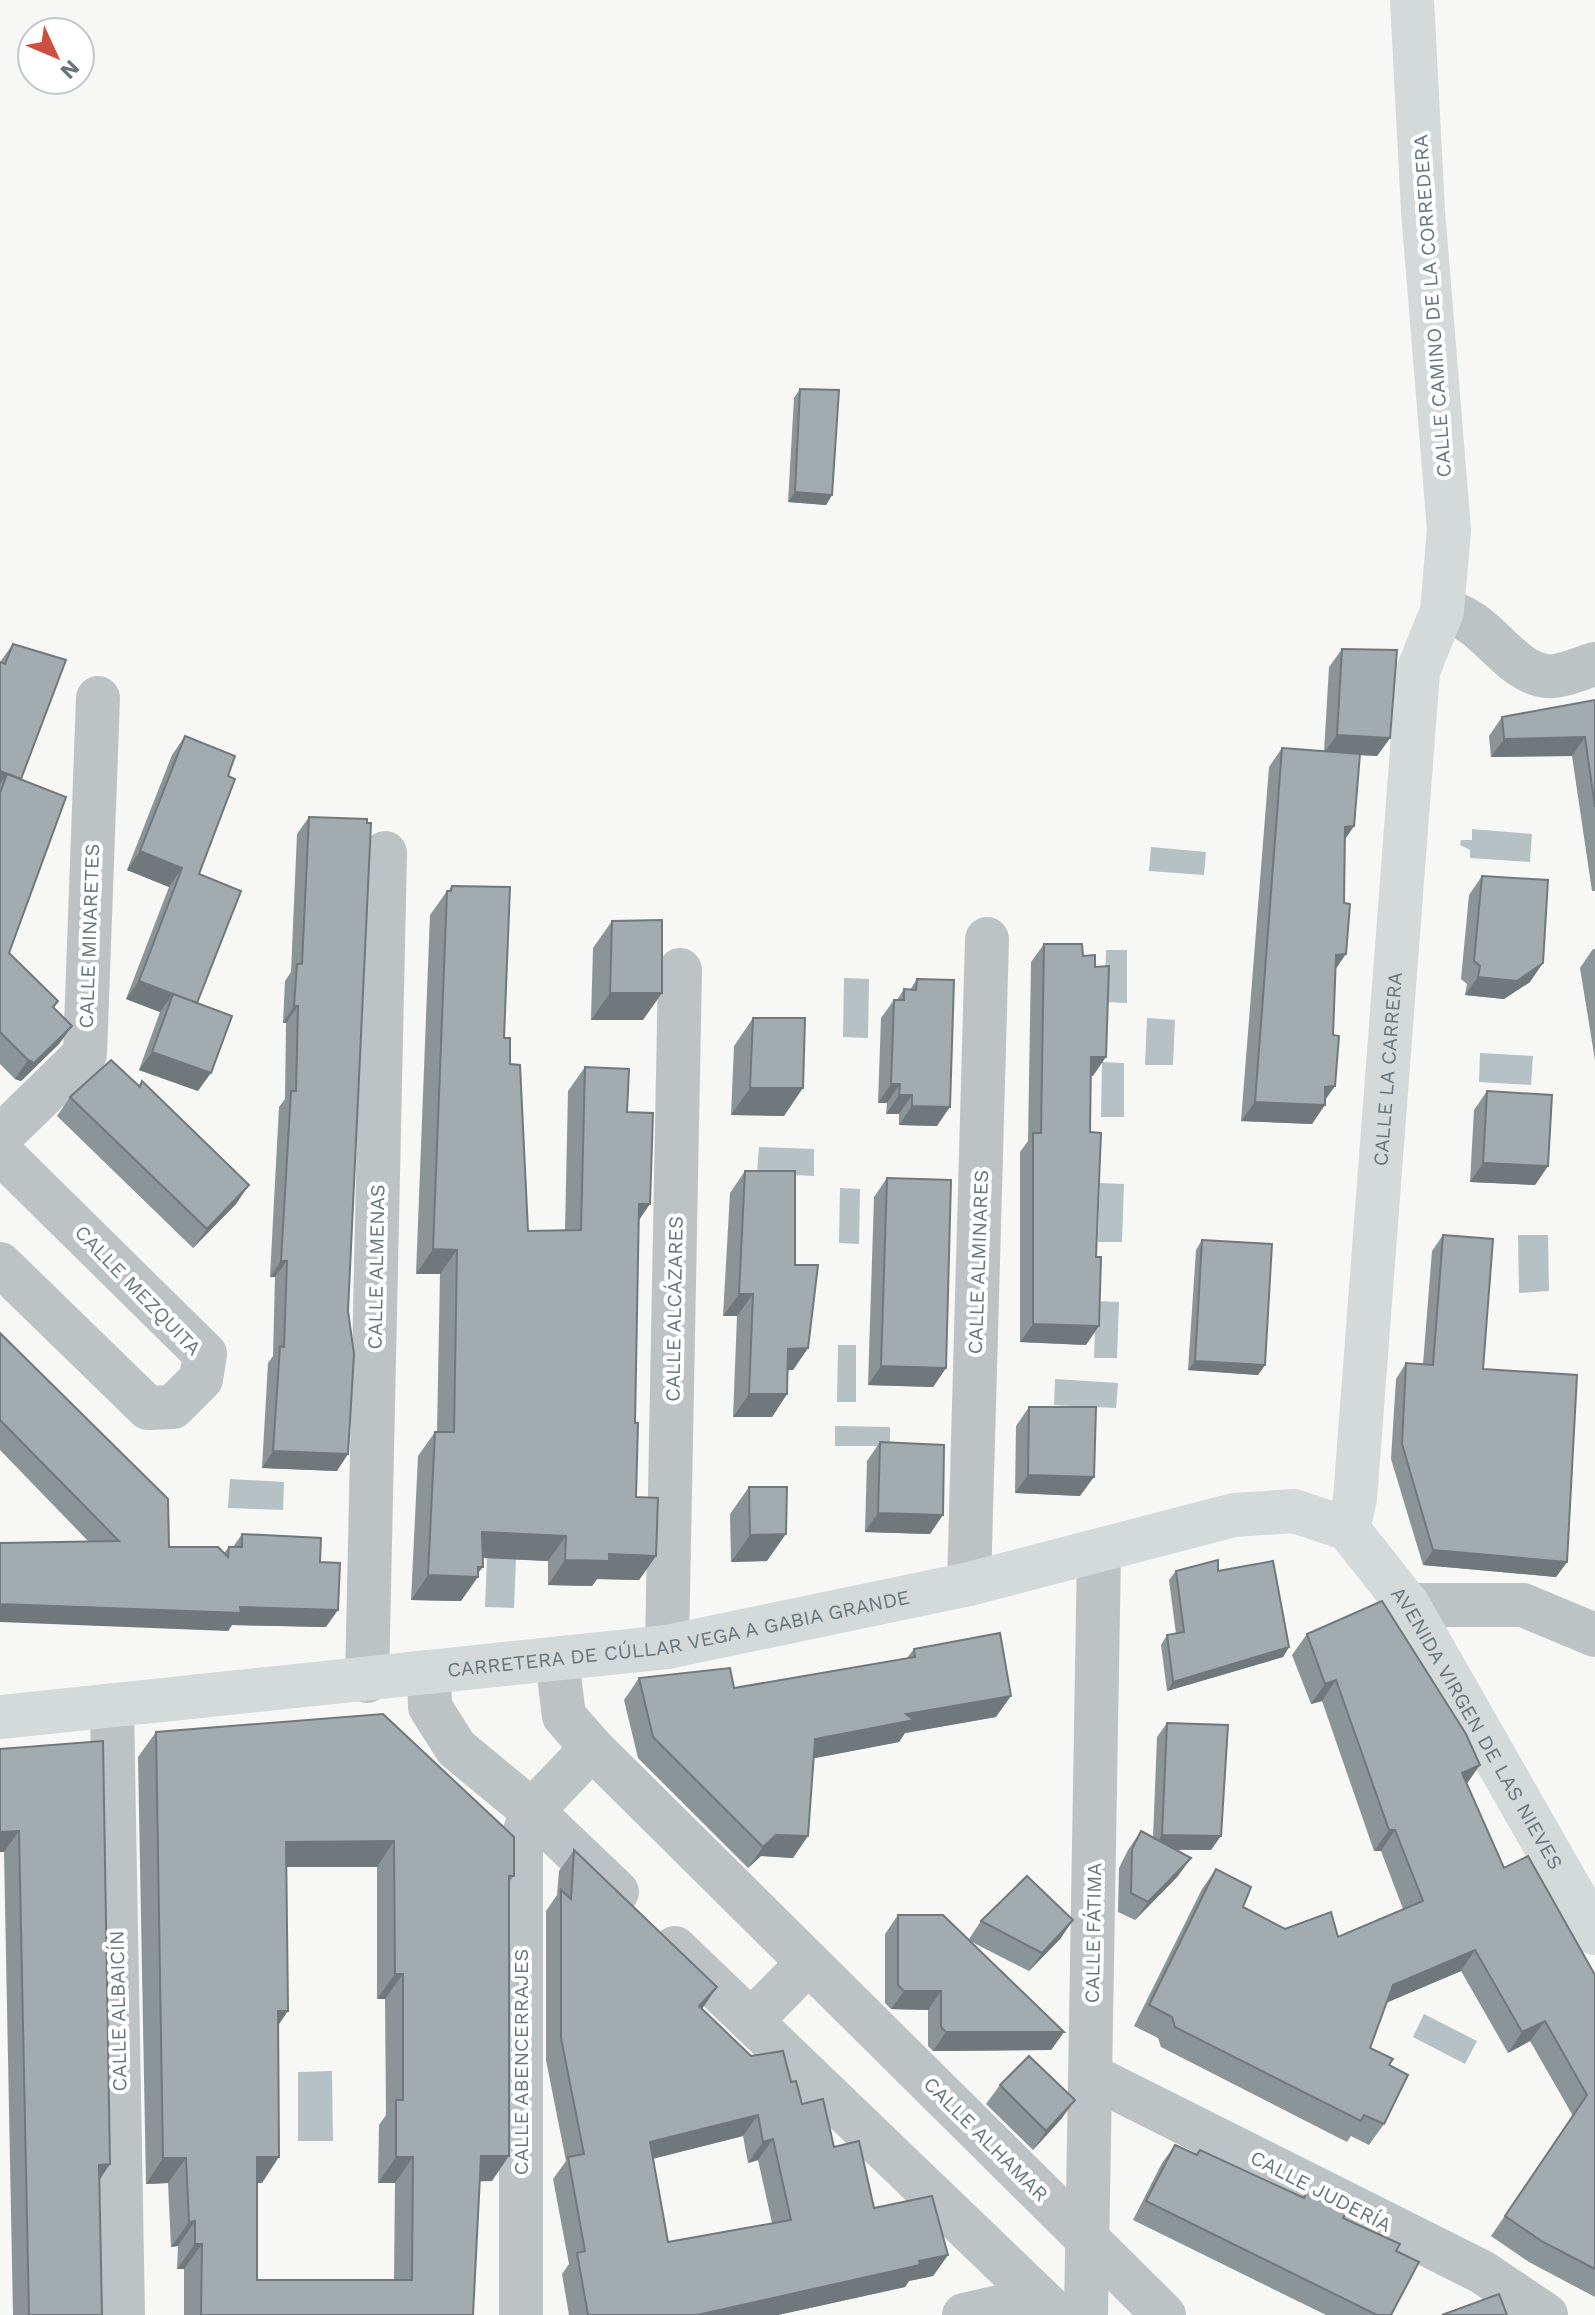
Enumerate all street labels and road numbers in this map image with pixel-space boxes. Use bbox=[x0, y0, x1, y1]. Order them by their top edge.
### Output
street label: CALLE CAMINO DE LA CORREDERA bbox=[1408, 134, 1456, 478]
street label: CALLE MINARETES bbox=[74, 843, 104, 1029]
street label: CALLE LA CARRERA bbox=[1368, 971, 1407, 1167]
street label: CALLE ALMINARES bbox=[963, 1169, 993, 1355]
street label: CALLE ALMENAS bbox=[363, 1184, 389, 1350]
street label: CALLE ALCÁZARES bbox=[660, 1216, 688, 1402]
street label: CALLE MEZQUITA bbox=[70, 1220, 206, 1360]
street label: AVENIDA VIRGEN DE LAS NIEVES bbox=[1386, 1582, 1568, 1874]
street label: CARRETERA DE CÚLLAR VEGA A GABIA GRANDE bbox=[446, 1585, 912, 1682]
street label: CALLE FÁTIMA bbox=[1080, 1862, 1106, 2004]
street label: CALLE ALBAICÍN bbox=[105, 1930, 131, 2092]
street label: CALLE ABENCERRAJES bbox=[509, 1949, 533, 2175]
street label: CALLE ALHAMAR bbox=[919, 2072, 1053, 2206]
street label: CALLE JUDERÍA bbox=[1246, 2145, 1396, 2237]

